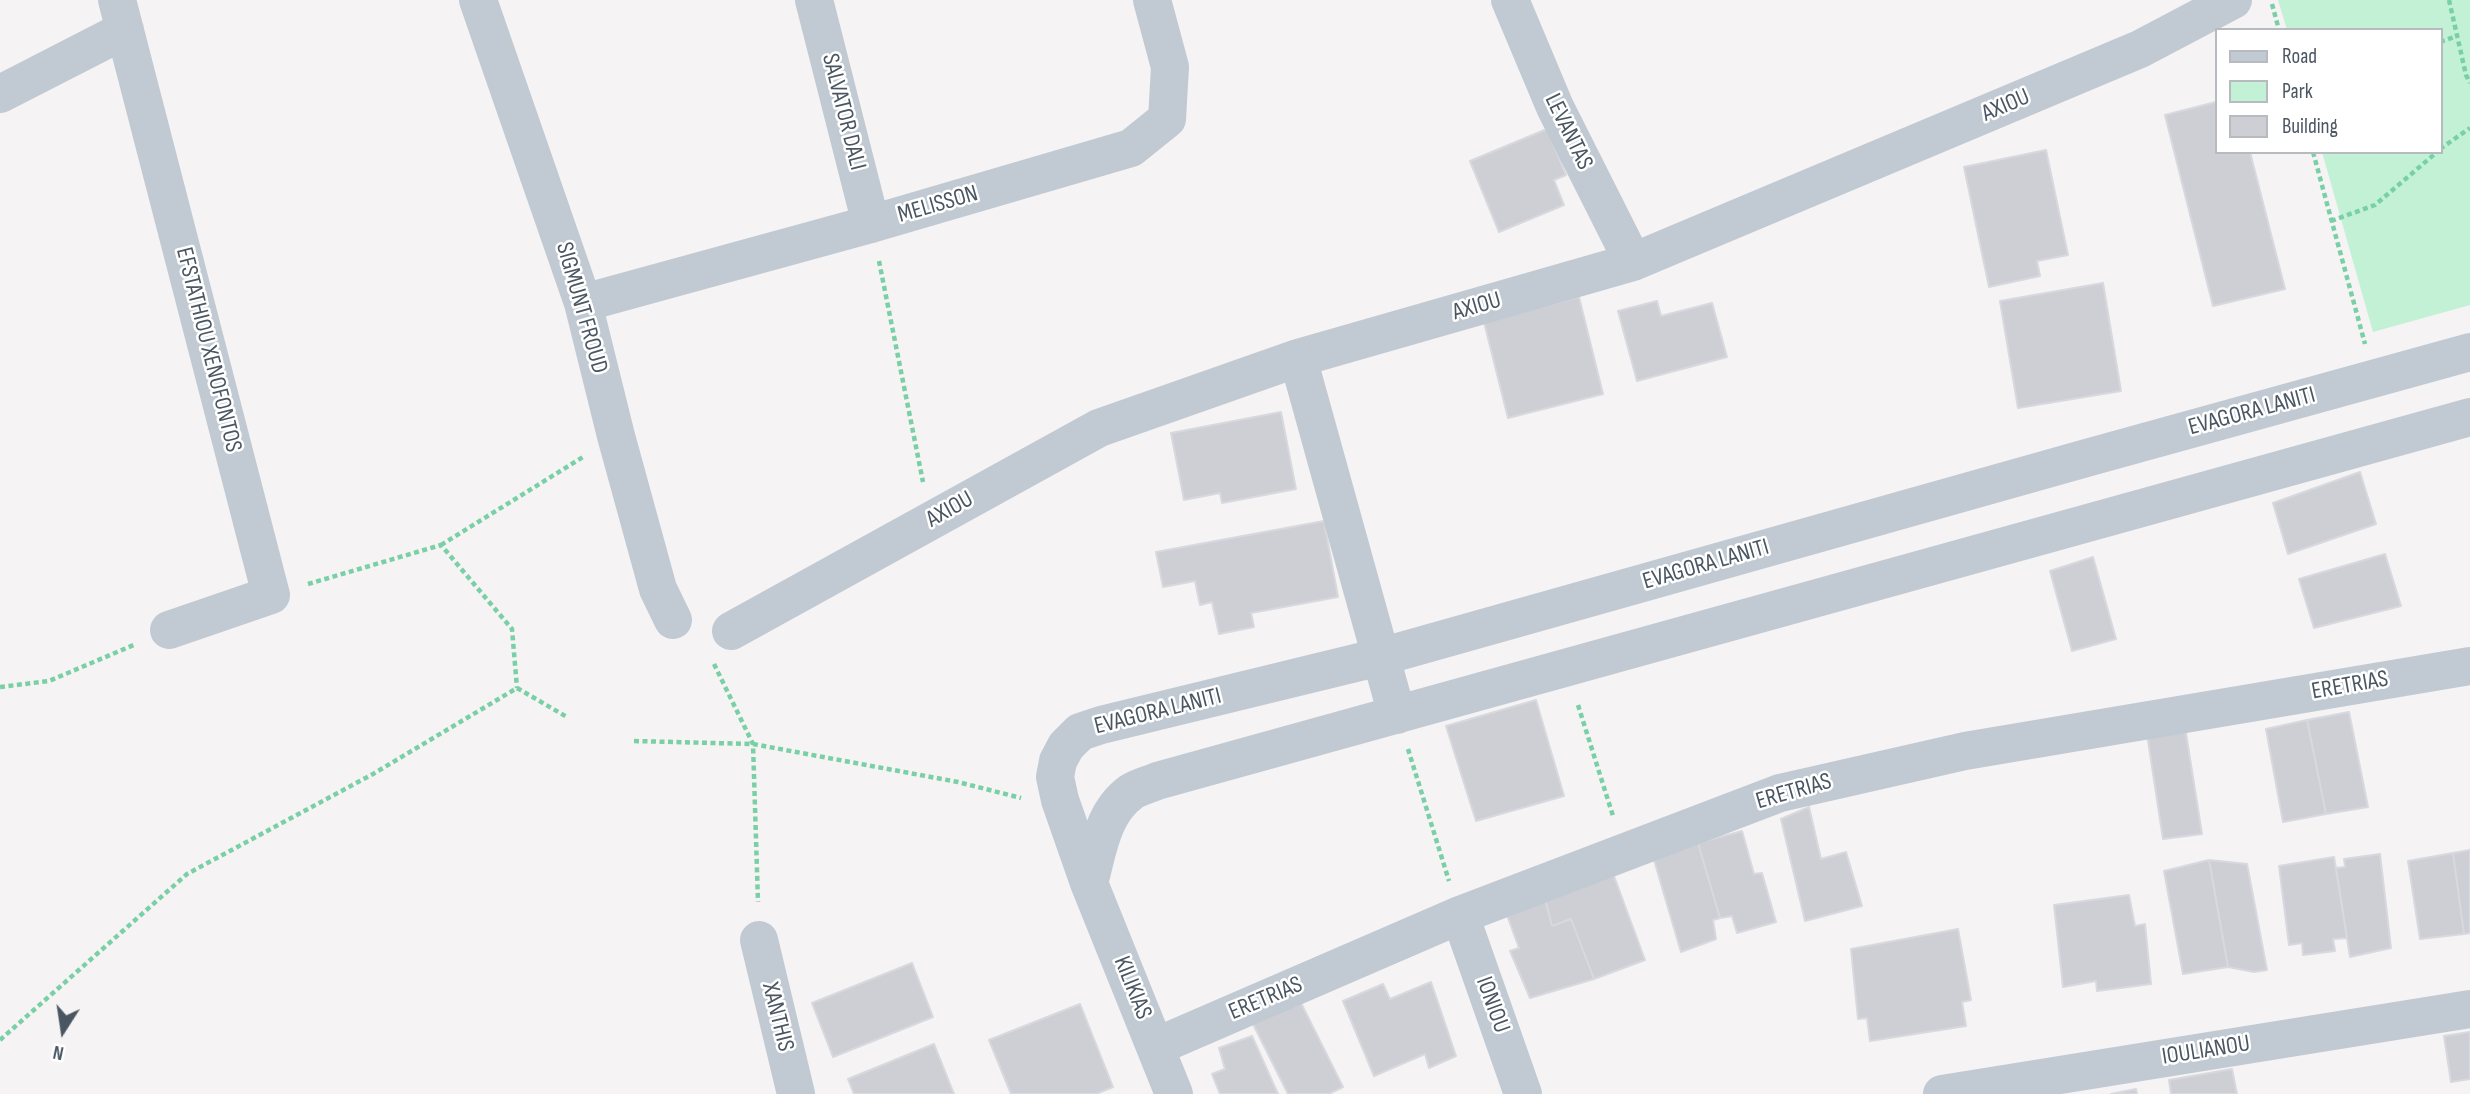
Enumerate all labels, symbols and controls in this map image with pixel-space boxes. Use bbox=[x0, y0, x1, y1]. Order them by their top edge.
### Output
legend bbox=[2214, 28, 2442, 154]
text: Road bbox=[2282, 44, 2317, 69]
street label: SALVATOR DALI bbox=[815, 51, 871, 173]
text: Park bbox=[2282, 79, 2313, 104]
street label: AXIOU bbox=[1978, 83, 2034, 129]
street label: LEVANTAS bbox=[1537, 89, 1599, 175]
text: Building bbox=[2282, 114, 2338, 139]
street label: MELISSON bbox=[895, 180, 981, 230]
street label: SIGMUNT FROUD bbox=[549, 239, 613, 377]
street label: EFSTATHIOU XENOFONTOS bbox=[169, 245, 247, 455]
street label: AXIOU bbox=[1449, 286, 1505, 328]
street label: EVAGORA LANITI bbox=[2185, 381, 2319, 443]
street label: AXIOU bbox=[922, 485, 978, 535]
street label: EVAGORA LANITI bbox=[1640, 533, 1772, 597]
street label: ERETRIAS bbox=[2310, 665, 2390, 707]
street label: EVAGORA LANITI bbox=[1091, 682, 1225, 742]
street label: ERETRIAS bbox=[1753, 768, 1835, 816]
street label: KILIKIAS bbox=[1106, 952, 1158, 1024]
street label: ERETRIAS bbox=[1225, 971, 1307, 1027]
street label: IONIOU bbox=[1469, 973, 1515, 1037]
street label: XANTHIS bbox=[755, 980, 799, 1054]
north arrow bbox=[28, 996, 98, 1066]
street label: IOULIANOU bbox=[2160, 1030, 2252, 1072]
text: N bbox=[51, 1040, 66, 1064]

